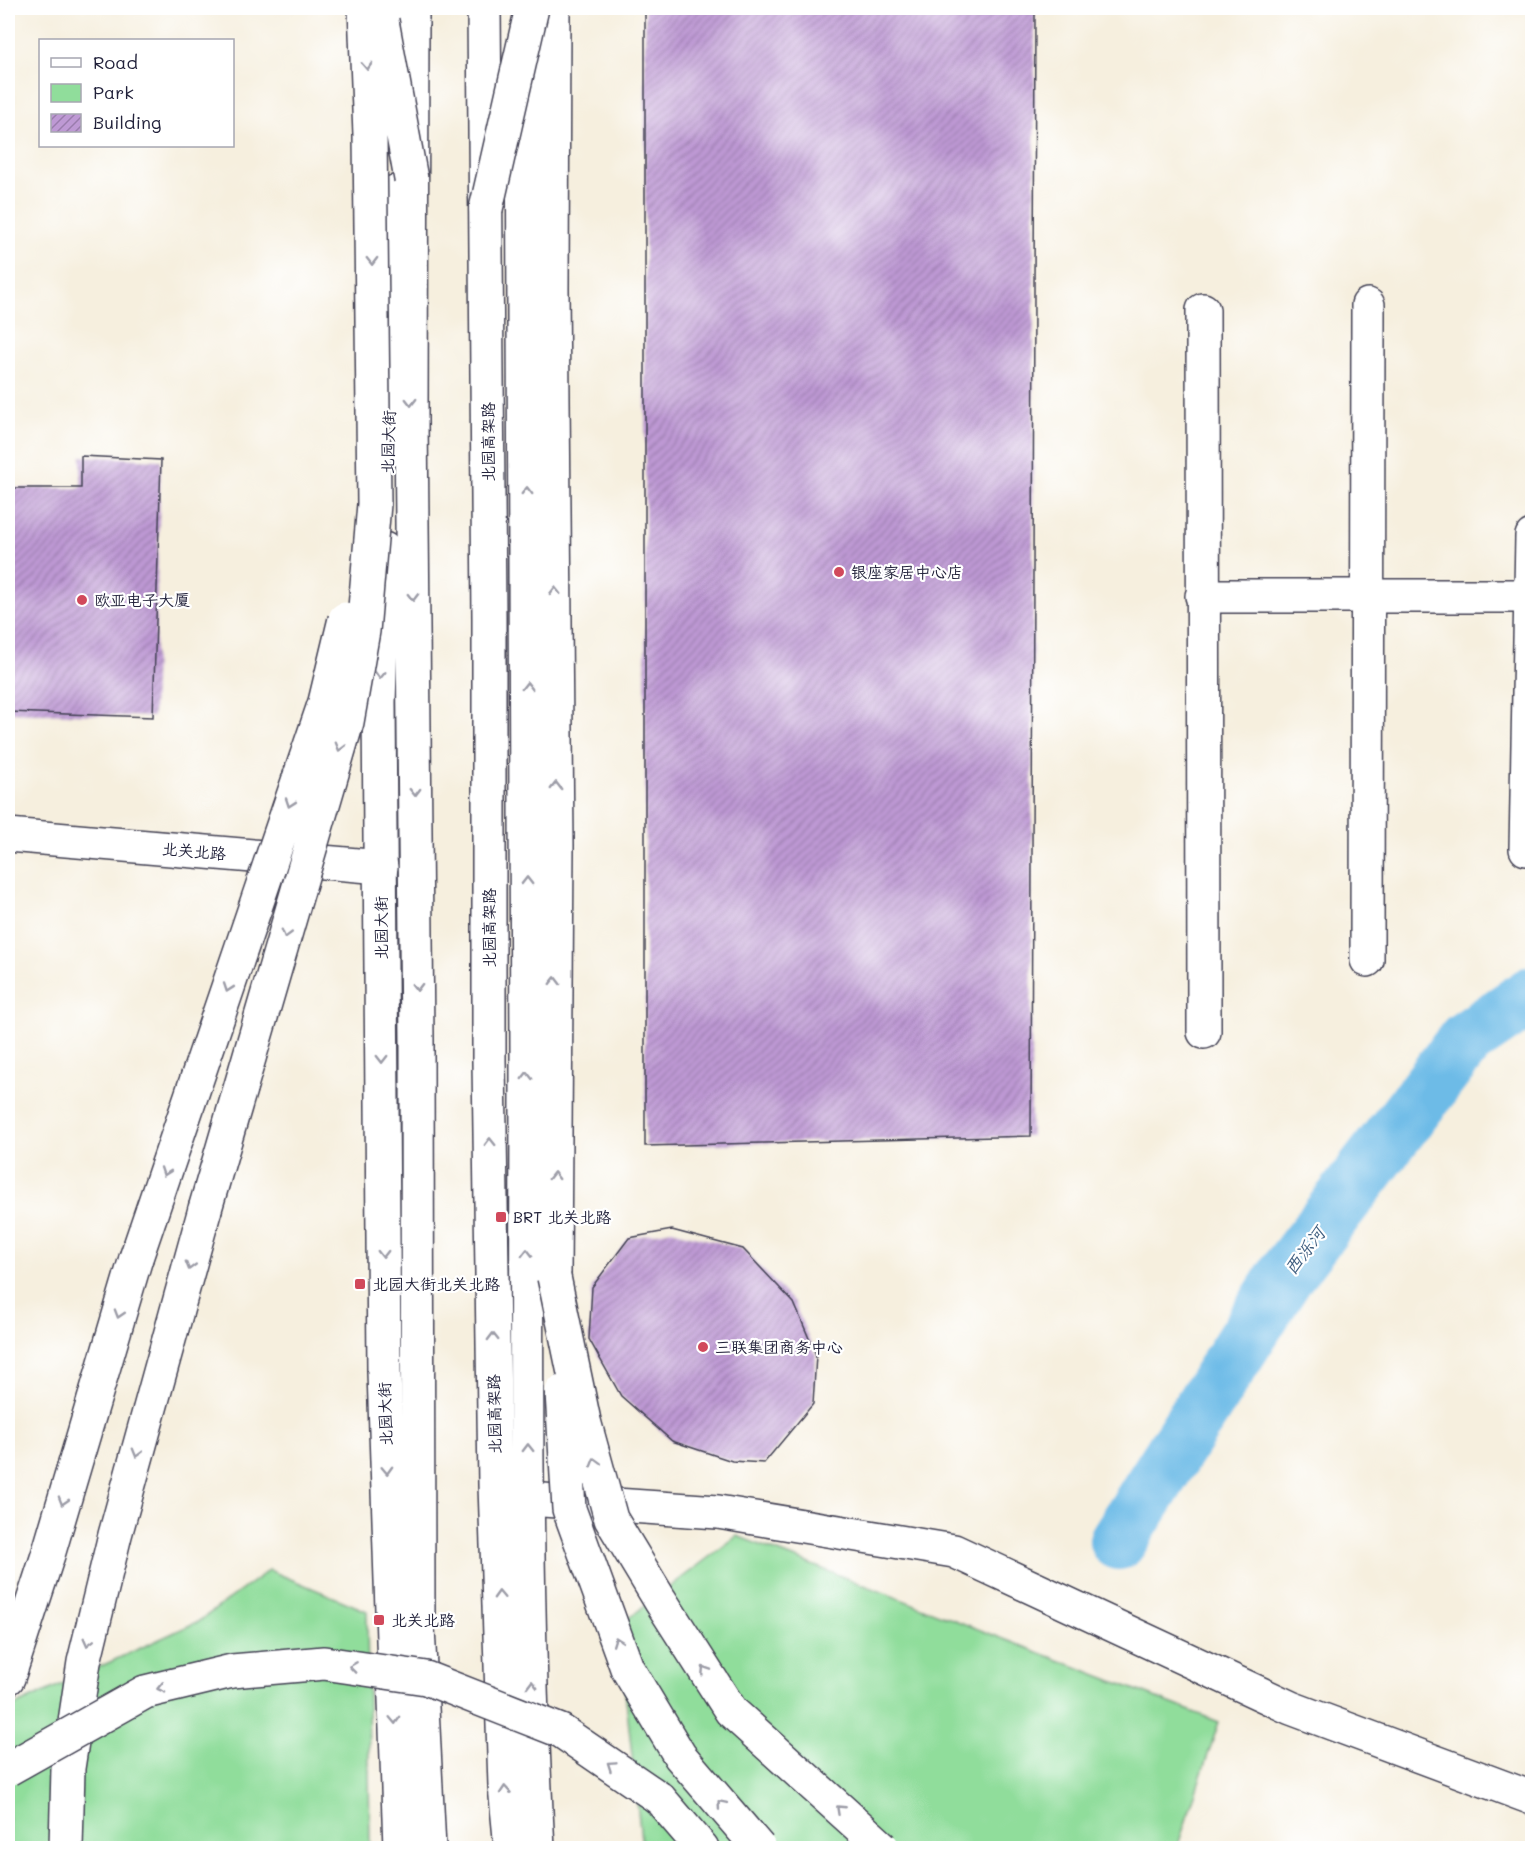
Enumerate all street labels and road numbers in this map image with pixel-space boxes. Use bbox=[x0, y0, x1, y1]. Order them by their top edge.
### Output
street label: 北园高架路 bbox=[477, 402, 498, 482]
street label: 北园大街 bbox=[376, 410, 399, 474]
street label: 北关北路 bbox=[161, 837, 227, 864]
street label: 北园高架路 bbox=[478, 888, 499, 968]
street label: 北园大街 bbox=[370, 896, 391, 960]
street label: 北园高架路 bbox=[482, 1374, 505, 1454]
street label: 北园大街 bbox=[373, 1382, 396, 1446]

